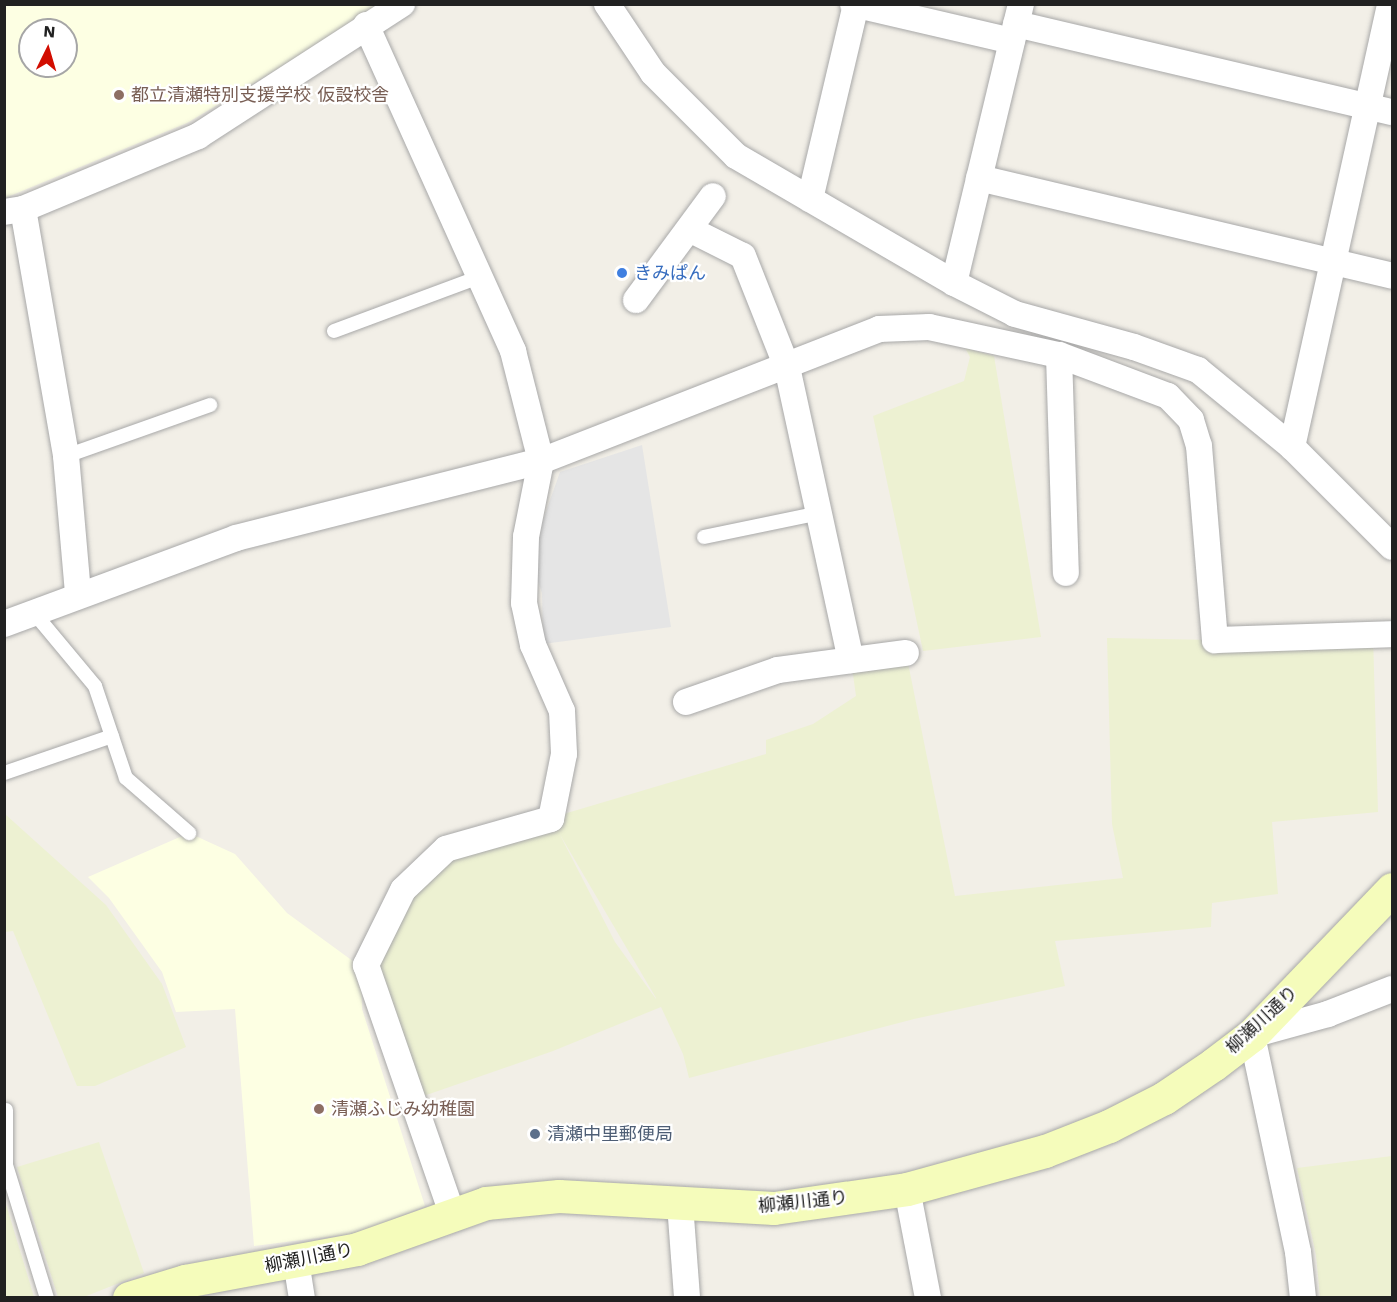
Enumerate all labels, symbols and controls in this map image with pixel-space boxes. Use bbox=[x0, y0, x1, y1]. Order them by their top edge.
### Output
north arrow bbox=[18, 18, 78, 78]
text: N bbox=[43, 22, 56, 42]
place label: 都立清瀬特別支援学校 仮設校舎 bbox=[131, 84, 389, 106]
marker: 都立清瀬特別支援学校 仮設校舎 bbox=[112, 88, 126, 102]
place label: きみぱん bbox=[634, 262, 706, 284]
marker: きみぱん bbox=[615, 266, 629, 280]
street label: 柳瀬川通り bbox=[1222, 981, 1302, 1059]
place label: 清瀬ふじみ幼稚園 bbox=[331, 1098, 475, 1120]
marker: 清瀬ふじみ幼稚園 bbox=[312, 1102, 326, 1116]
place label: 清瀬中里郵便局 bbox=[547, 1123, 673, 1145]
marker: 清瀬中里郵便局 bbox=[528, 1127, 542, 1141]
street label: 柳瀬川通り bbox=[757, 1187, 849, 1217]
street label: 柳瀬川通り bbox=[263, 1239, 355, 1277]

